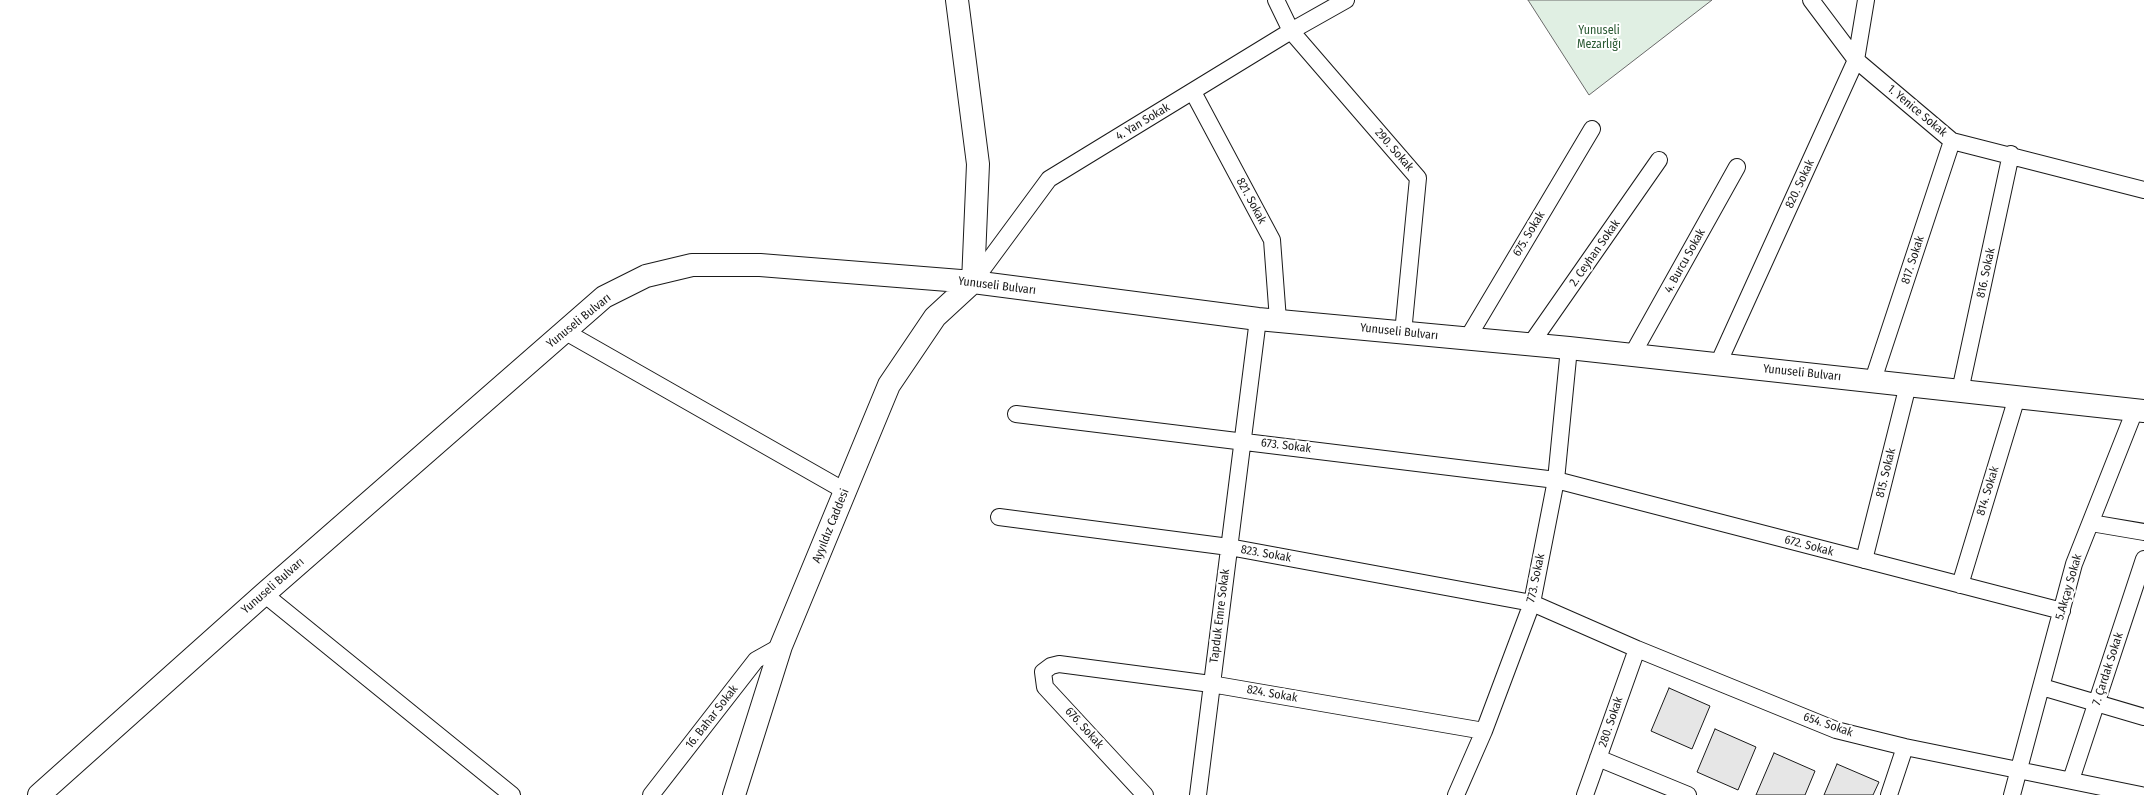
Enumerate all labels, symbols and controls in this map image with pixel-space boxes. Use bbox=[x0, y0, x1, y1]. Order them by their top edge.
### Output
park label: Yunuseli Mezarlığı bbox=[1577, 24, 1621, 52]
street label: 1. Yenice Sokak bbox=[1884, 82, 1950, 140]
street label: 4. Yan Sokak bbox=[1113, 100, 1173, 144]
street label: 290. Sokak bbox=[1372, 126, 1416, 174]
street label: 820. Sokak bbox=[1782, 157, 1818, 211]
street label: 821. Sokak bbox=[1233, 175, 1269, 227]
street label: 675. Sokak bbox=[1510, 209, 1548, 259]
street label: 2. Ceyhan Sokak bbox=[1567, 217, 1623, 289]
street label: 4. Burcu Sokak bbox=[1661, 226, 1709, 296]
street label: 817. Sokak bbox=[1898, 234, 1928, 286]
street label: 816. Sokak bbox=[1974, 247, 1998, 299]
street label: Yunuseli Bulvarı bbox=[957, 274, 1037, 298]
street label: Yunuseli Bulvarı bbox=[544, 291, 614, 351]
street label: Yunuseli Bulvarı bbox=[1359, 321, 1439, 343]
street label: Yunuseli Bulvarı bbox=[1762, 362, 1842, 384]
street label: 673. Sokak bbox=[1260, 436, 1312, 456]
street label: 815. Sokak bbox=[1873, 447, 1899, 499]
street label: 814. Sokak bbox=[1974, 465, 2002, 517]
street label: Ayyıldız Caddesi bbox=[810, 487, 852, 565]
street label: 672. Sokak bbox=[1783, 533, 1835, 559]
street label: 823. Sokak bbox=[1240, 542, 1292, 566]
street label: 773. Sokak bbox=[1524, 552, 1548, 604]
street label: 5.Akçay Sokak bbox=[2053, 552, 2085, 622]
street label: Yunuseli Bulvarı bbox=[239, 555, 307, 617]
street label: Tapduk Emre Sokak bbox=[1207, 568, 1233, 664]
street label: 7. Çardak Sokak bbox=[2089, 631, 2127, 707]
street label: 16. Bahar Sokak bbox=[683, 682, 741, 752]
street label: 824. Sokak bbox=[1245, 682, 1299, 706]
street label: 280. Sokak bbox=[1596, 695, 1626, 749]
street label: 676. Sokak bbox=[1062, 704, 1106, 752]
street label: 654. Sokak bbox=[1801, 710, 1855, 740]

